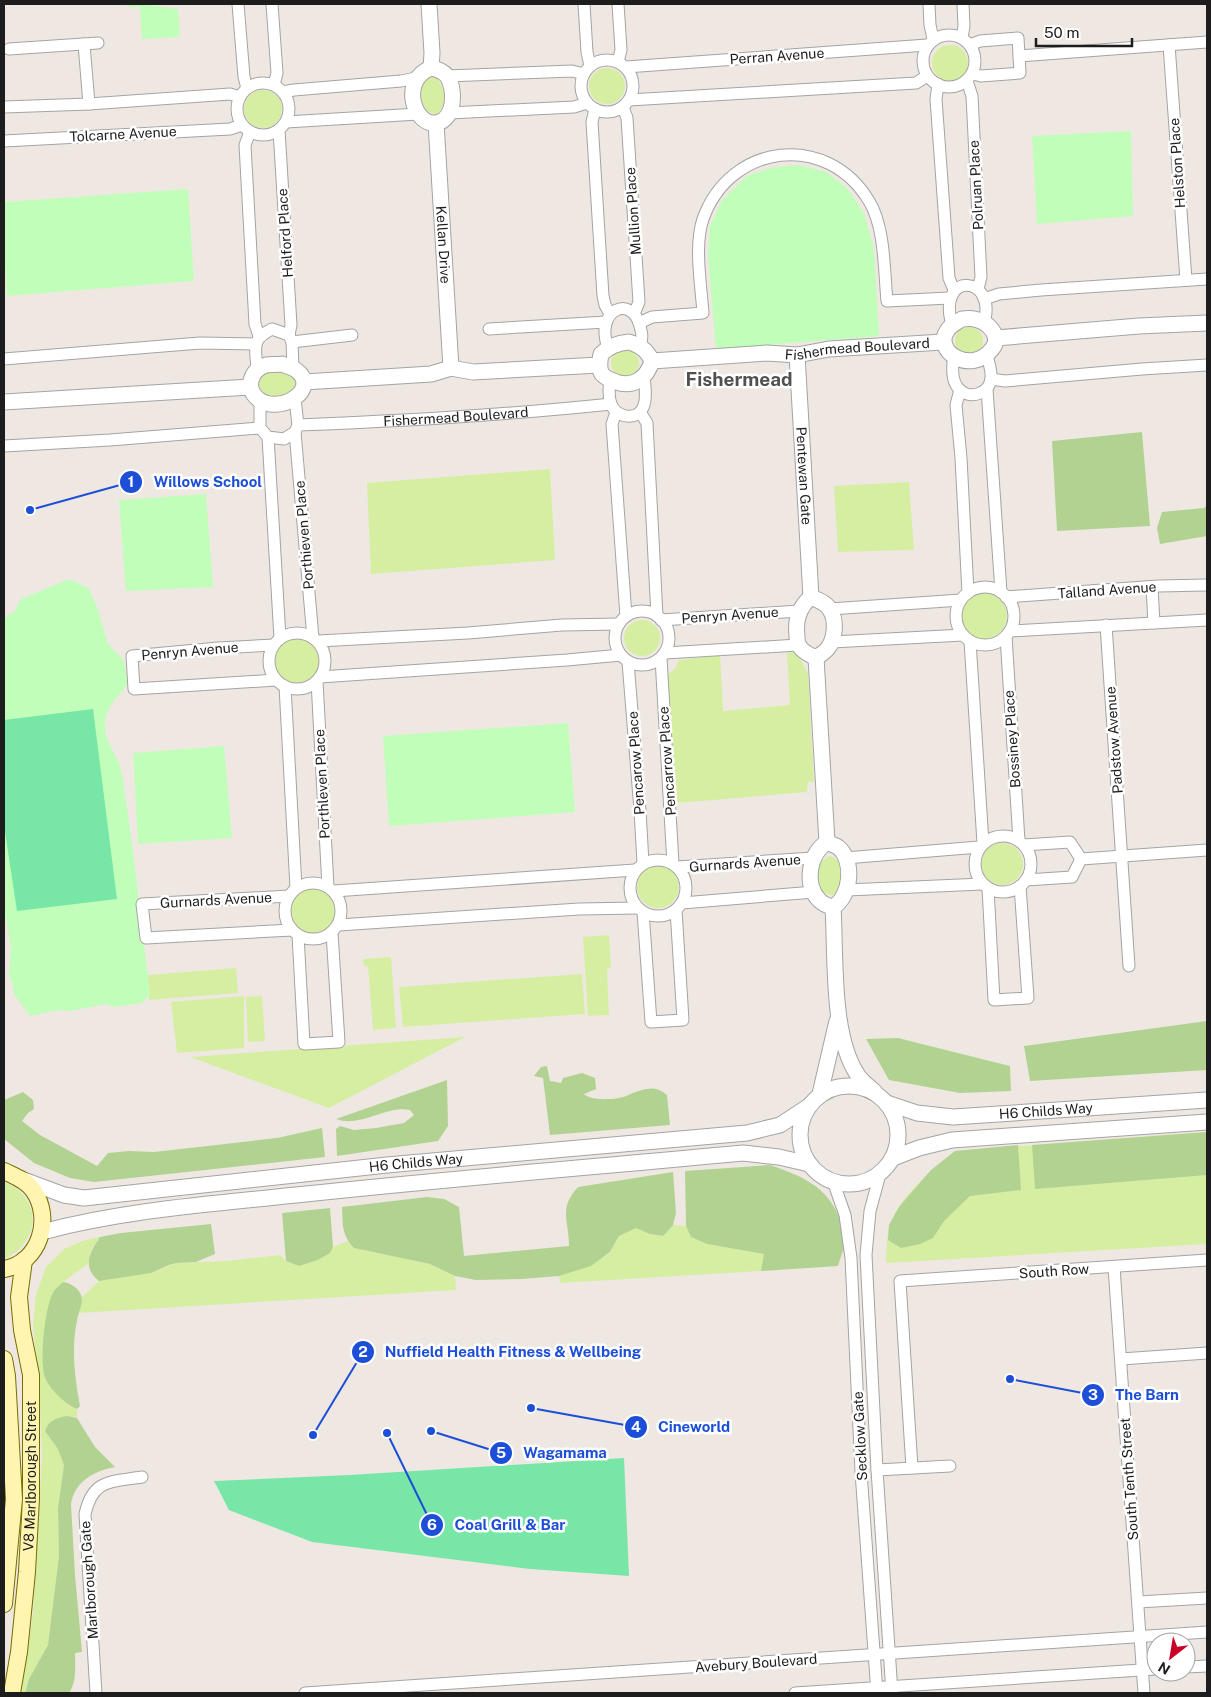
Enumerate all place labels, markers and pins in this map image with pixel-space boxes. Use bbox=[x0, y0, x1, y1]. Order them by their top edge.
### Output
callout: Willows School bbox=[119, 467, 272, 497]
callout: Nuffield Health Fitness & Wellbeing bbox=[350, 1337, 652, 1367]
callout: The Barn bbox=[1080, 1380, 1189, 1410]
callout: Cineworld bbox=[623, 1412, 741, 1442]
callout: Wagamama bbox=[488, 1438, 617, 1468]
callout: Coal Grill & Bar bbox=[420, 1510, 576, 1540]

